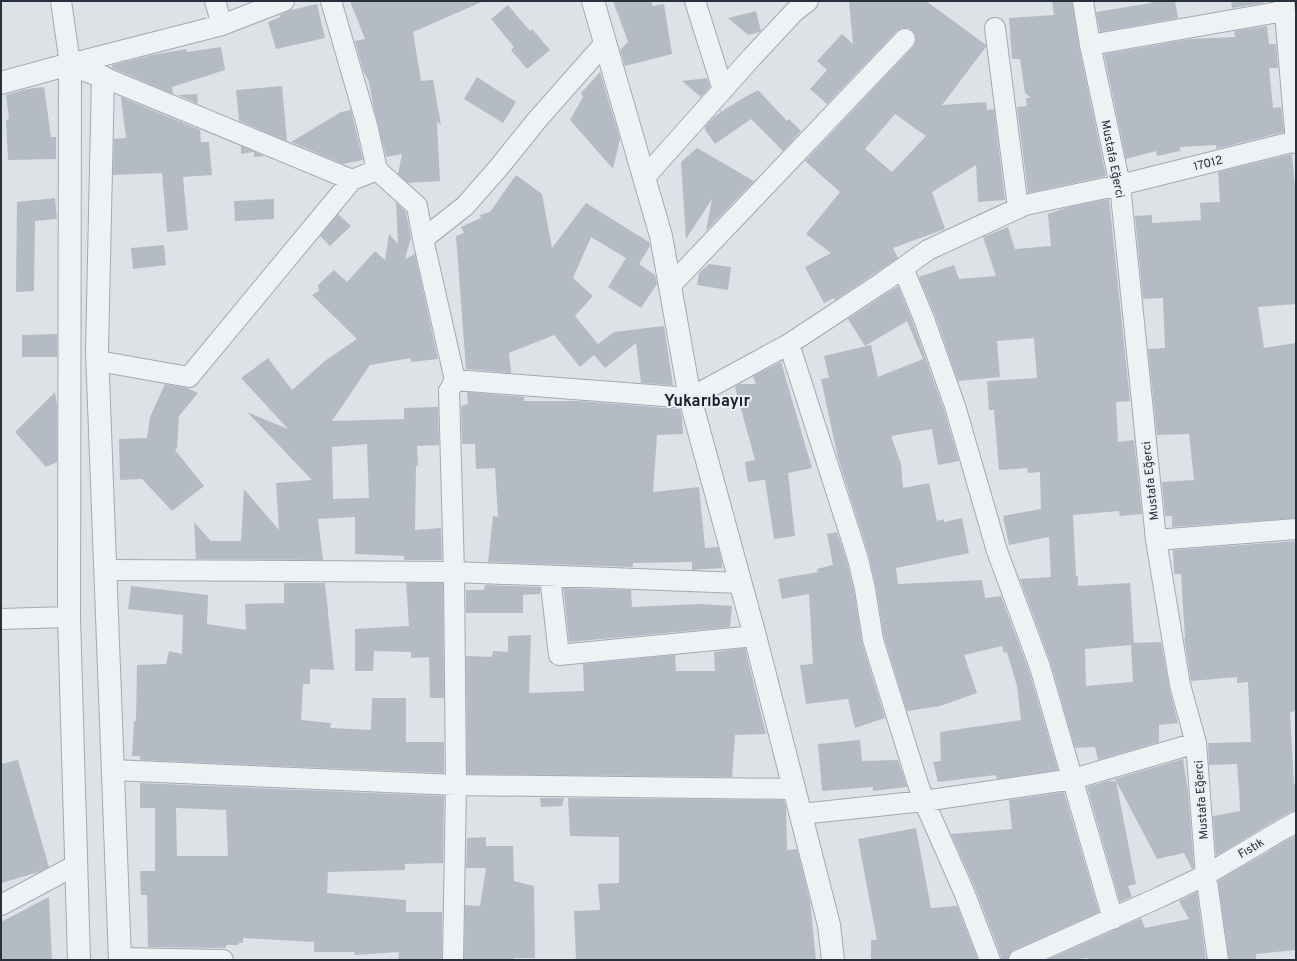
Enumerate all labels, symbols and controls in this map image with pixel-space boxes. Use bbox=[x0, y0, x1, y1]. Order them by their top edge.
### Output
street label: Mustafa Eğerci bbox=[1097, 119, 1127, 200]
street label: 17012 bbox=[1192, 153, 1225, 175]
district label: Yukarıbayır bbox=[664, 392, 750, 412]
street label: Mustafa Eğerci bbox=[1139, 441, 1163, 521]
street label: Mustafa Eğerci bbox=[1191, 760, 1213, 840]
street label: Fıstık bbox=[1235, 835, 1268, 863]

